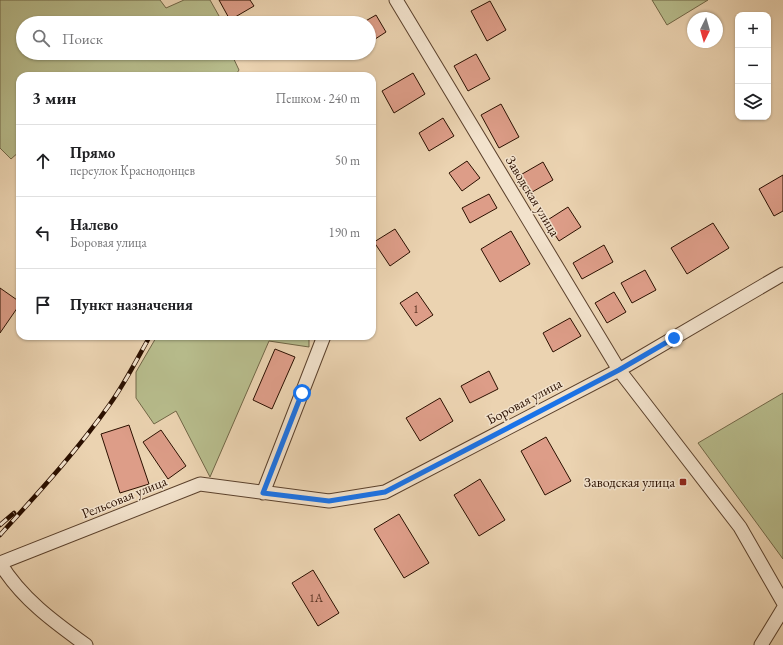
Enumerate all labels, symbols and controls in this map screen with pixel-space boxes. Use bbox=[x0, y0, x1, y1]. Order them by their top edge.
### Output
north arrow bbox=[687, 12, 723, 48]
map controls bbox=[735, 12, 771, 120]
button: + bbox=[735, 12, 771, 48]
search box bbox=[16, 16, 376, 60]
icon: search bbox=[30, 27, 52, 49]
text: Поиск bbox=[62, 29, 103, 48]
button: − bbox=[735, 48, 771, 84]
button: layers bbox=[735, 84, 771, 120]
text: 3 мин bbox=[32, 87, 76, 109]
text: Пешком · 240 m bbox=[276, 90, 360, 107]
text: Прямо bbox=[70, 143, 115, 162]
icon: ahead bbox=[32, 150, 54, 172]
text: 50 m bbox=[335, 152, 360, 169]
street label: Заводская улица bbox=[502, 152, 564, 240]
text: переулок Краснодонцев bbox=[70, 162, 195, 179]
text: Налево bbox=[70, 215, 118, 234]
icon: left bbox=[32, 222, 54, 244]
text: 190 m bbox=[329, 224, 360, 241]
text: Боровая улица bbox=[70, 234, 147, 251]
icon: arrive bbox=[32, 294, 54, 316]
text: Пункт назначения bbox=[70, 295, 193, 314]
house number: 1 bbox=[413, 301, 419, 317]
route end bbox=[665, 329, 683, 347]
street label: Боровая улица bbox=[483, 373, 565, 428]
route start bbox=[293, 384, 311, 402]
street label: Рельсовая улица bbox=[79, 472, 170, 522]
place label: Заводская улица bbox=[584, 473, 675, 491]
marker: Заводская улица bbox=[678, 477, 688, 487]
house number: 1А bbox=[309, 590, 324, 606]

